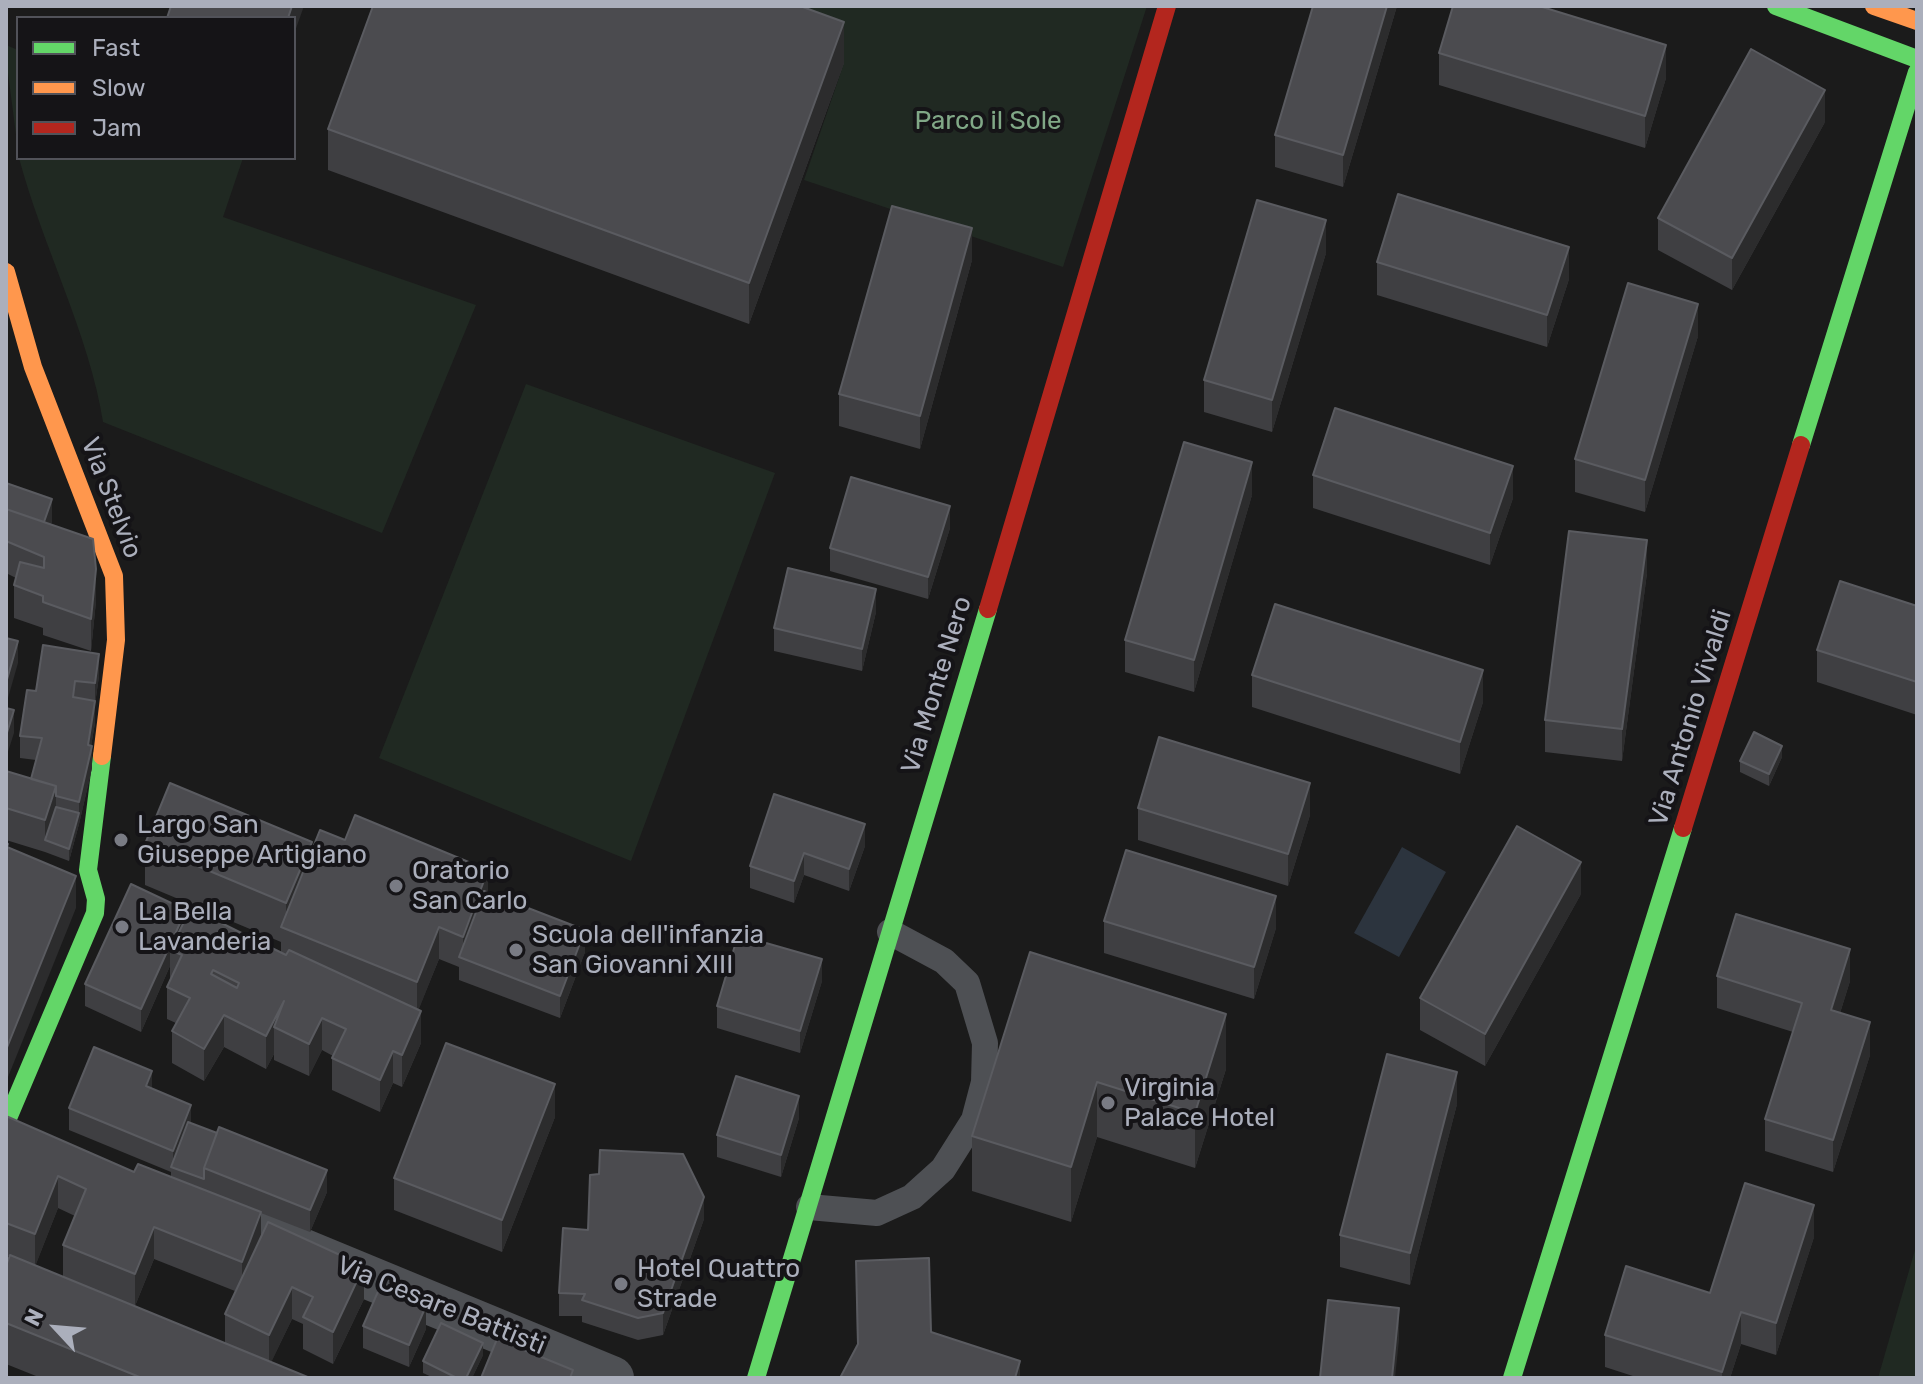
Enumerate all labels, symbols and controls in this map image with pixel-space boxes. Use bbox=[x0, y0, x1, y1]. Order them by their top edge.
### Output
legend bbox=[16, 16, 296, 160]
text: Fast bbox=[92, 34, 140, 62]
text: Slow bbox=[92, 74, 145, 102]
park label: Parco il Sole bbox=[914, 105, 1062, 137]
text: Jam bbox=[92, 114, 142, 142]
street label: Via Stelvio bbox=[74, 433, 148, 563]
street label: Via Monte Nero bbox=[895, 593, 979, 777]
street label: Via Antonio Vivaldi bbox=[1643, 606, 1739, 830]
place label: Largo San Giuseppe Artigiano bbox=[137, 809, 367, 870]
marker: Largo San Giuseppe Artigiano bbox=[112, 831, 130, 849]
place label: Oratorio San Carlo bbox=[412, 855, 527, 916]
marker: Oratorio San Carlo bbox=[387, 877, 405, 895]
place label: La Bella Lavanderia bbox=[138, 896, 271, 958]
marker: La Bella Lavanderia bbox=[113, 918, 131, 936]
place label: Scuola dell'infanzia San Giovanni XIII bbox=[532, 919, 764, 980]
marker: Scuola dell'infanzia San Giovanni XIII bbox=[507, 941, 525, 959]
place label: Virginia Palace Hotel bbox=[1124, 1072, 1275, 1134]
marker: Virginia Palace Hotel bbox=[1099, 1094, 1117, 1112]
street label: Via Cesare Battisti bbox=[332, 1250, 550, 1362]
place label: Hotel Quattro Strade bbox=[637, 1253, 800, 1314]
marker: Hotel Quattro Strade bbox=[612, 1275, 630, 1293]
north arrow bbox=[16, 1288, 96, 1368]
text: N bbox=[18, 1304, 50, 1330]

